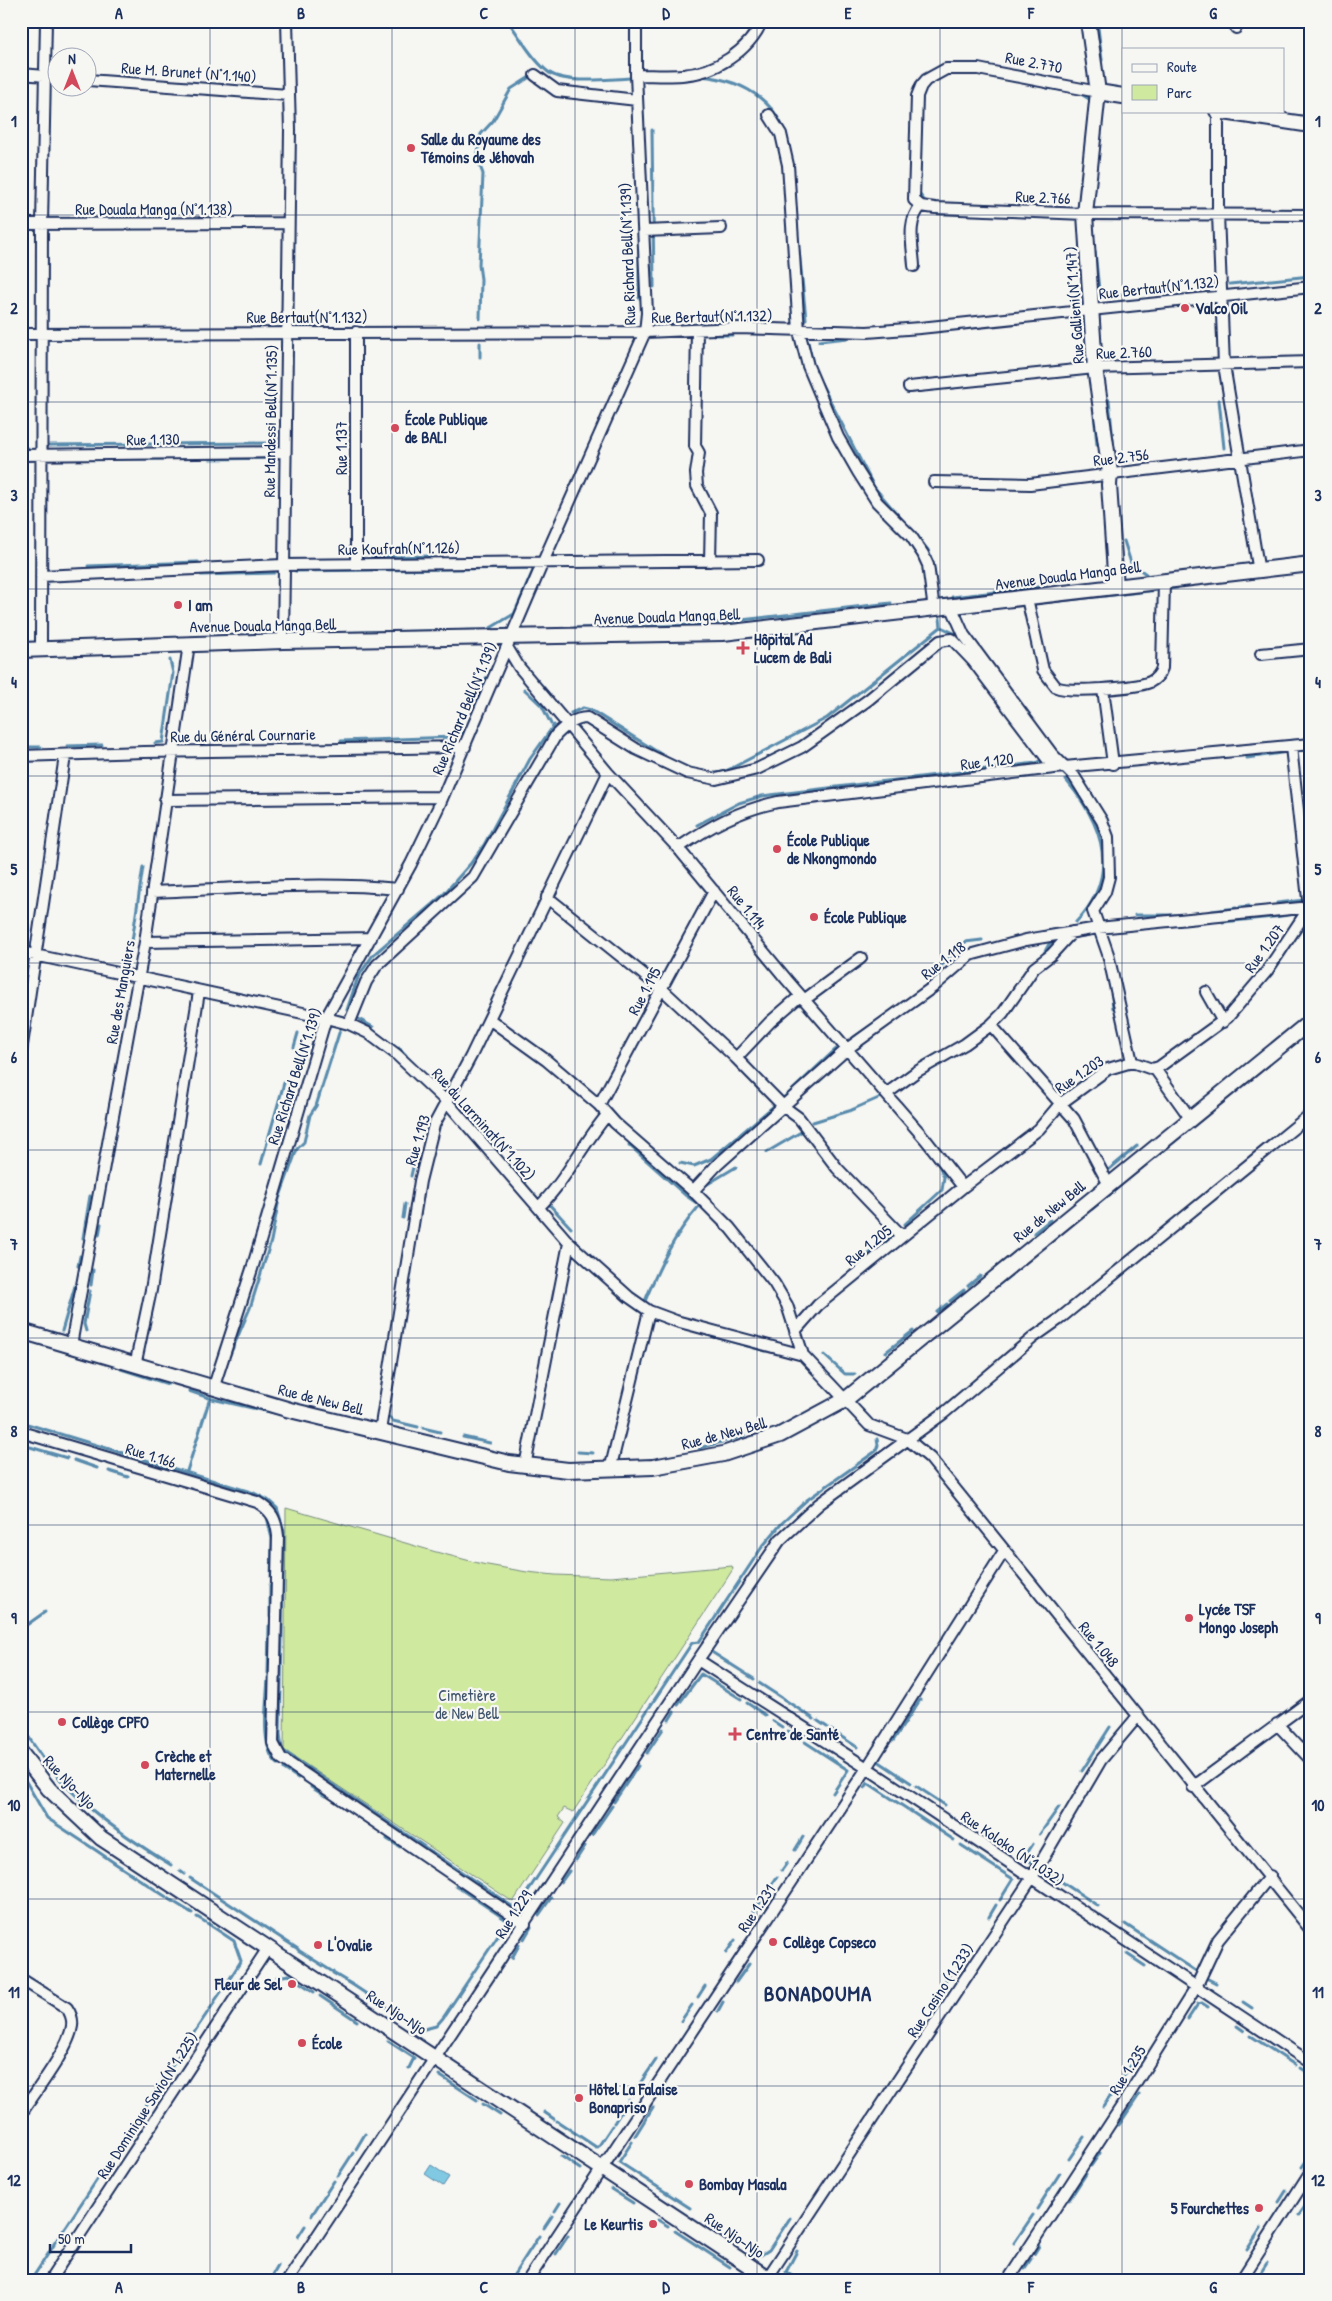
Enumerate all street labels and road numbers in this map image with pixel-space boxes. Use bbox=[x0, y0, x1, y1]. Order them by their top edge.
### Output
street label: Rue 2.770 bbox=[1004, 46, 1064, 78]
street label: Rue M. Brunet (N°1.140) bbox=[121, 56, 257, 88]
street label: Rue Richard Bell(N°1.139) bbox=[614, 182, 640, 326]
street label: Rue 2.766 bbox=[1015, 185, 1071, 209]
street label: Rue Douala Manga (N°1.138) bbox=[75, 198, 233, 220]
street label: Rue Gallieni(N°1.147) bbox=[1059, 246, 1089, 364]
street label: Rue Bertaut(N°1.132) bbox=[1098, 270, 1220, 304]
street label: Rue Bertaut(N°1.132) bbox=[651, 304, 773, 328]
street label: Rue Bertaut(N°1.132) bbox=[246, 306, 368, 328]
street label: Rue 2.760 bbox=[1096, 340, 1152, 364]
street label: Rue Mandessi Bell(N°1.135) bbox=[258, 344, 282, 498]
street label: Rue 1.137 bbox=[330, 421, 352, 475]
street label: Rue 1.130 bbox=[126, 428, 180, 450]
street label: Rue 2.756 bbox=[1092, 443, 1150, 471]
street label: Rue Koufrah(N°1.126) bbox=[338, 536, 460, 560]
street label: Avenue Douala Manga Bell bbox=[994, 555, 1142, 595]
street label: Avenue Douala Manga Bell bbox=[593, 602, 741, 630]
street label: Avenue Douala Manga Bell bbox=[189, 613, 337, 637]
street label: Rue Richard Bell(N°1.139) bbox=[426, 638, 502, 778]
street label: Rue du Général Cournarie bbox=[170, 723, 317, 747]
street label: Rue 1.120 bbox=[959, 747, 1015, 775]
street label: Rue 1.114 bbox=[723, 880, 771, 934]
street label: Rue 1.207 bbox=[1239, 919, 1289, 977]
street label: Rue 1.118 bbox=[916, 935, 970, 985]
street label: Rue des Manguiers bbox=[100, 938, 140, 1046]
street label: Rue 1.195 bbox=[622, 963, 666, 1019]
street label: Rue Richard Bell(N°1.139) bbox=[261, 1005, 327, 1147]
street label: Rue 1.203 bbox=[1050, 1050, 1108, 1098]
street label: Rue du Larminat(N°1.102) bbox=[427, 1063, 541, 1185]
street label: Rue 1.193 bbox=[399, 1112, 435, 1168]
street label: Rue de New Bell bbox=[1008, 1175, 1090, 1247]
street label: Rue 1.205 bbox=[840, 1219, 896, 1271]
street label: Rue de New Bell bbox=[276, 1378, 366, 1420]
street label: Rue de New Bell bbox=[679, 1411, 769, 1455]
street label: Rue 1.166 bbox=[123, 1437, 179, 1473]
street label: Rue 1.048 bbox=[1074, 1616, 1124, 1672]
street label: Rue Njo-Njo bbox=[39, 1750, 102, 1814]
street label: Rue Koloko (N°1.032) bbox=[957, 1805, 1069, 1891]
street label: Rue 1.231 bbox=[732, 1880, 780, 1936]
street label: Rue 1.229 bbox=[489, 1885, 537, 1943]
street label: Rue Casino (1.233) bbox=[901, 1939, 979, 2041]
street label: Rue Njo-Njo bbox=[363, 1984, 432, 2040]
street label: Rue Dominique Savio(N°1.225) bbox=[91, 2027, 203, 2183]
street label: Rue 1.235 bbox=[1103, 2041, 1151, 2099]
street label: Rue Njo-Njo bbox=[701, 2207, 770, 2263]

